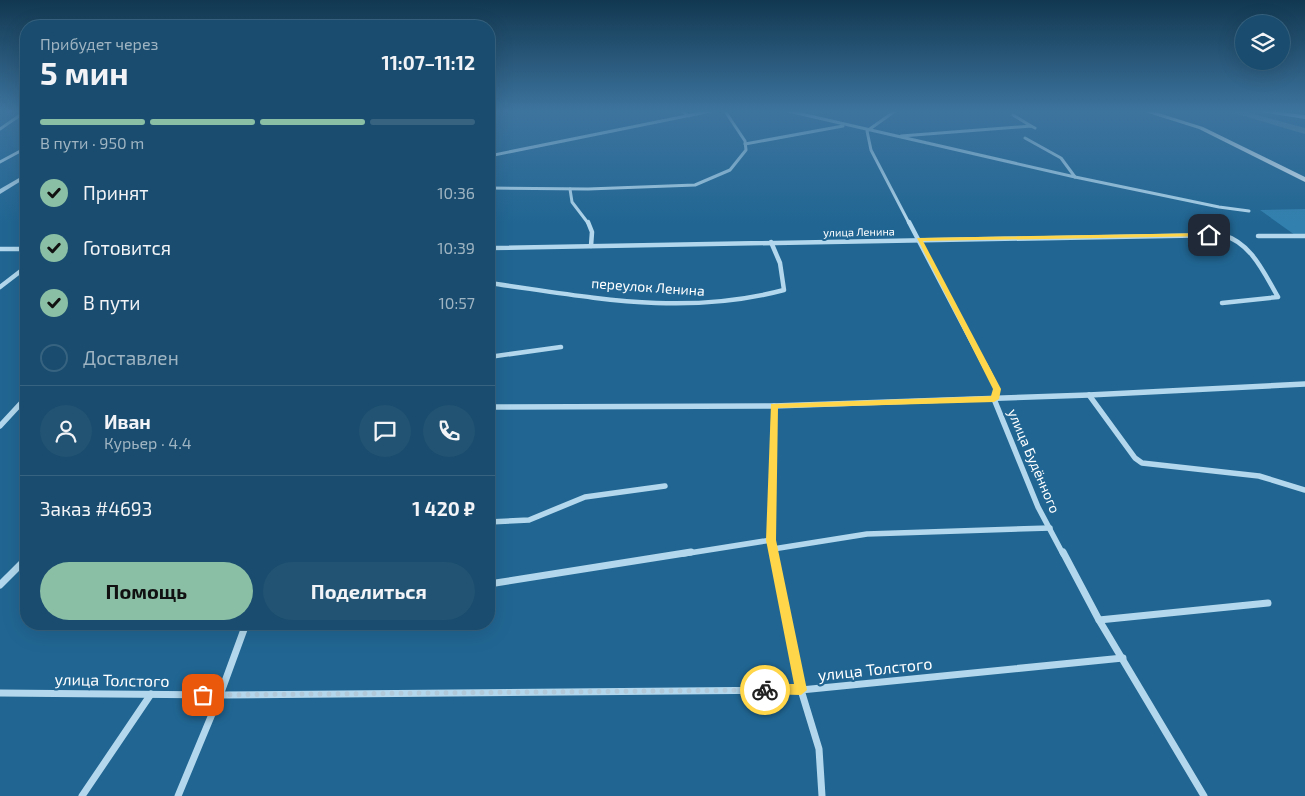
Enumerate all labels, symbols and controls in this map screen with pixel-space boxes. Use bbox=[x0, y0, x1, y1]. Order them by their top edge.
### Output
map controls bbox=[1235, 15, 1290, 70]
button: layers bbox=[1235, 15, 1290, 70]
text: Прибудет через bbox=[40, 34, 158, 53]
text: 11:07–11:12 bbox=[381, 51, 475, 74]
text: 5 мин bbox=[40, 53, 129, 91]
text: В пути · 950 m bbox=[40, 133, 144, 152]
icon: check bbox=[40, 179, 68, 207]
text: Принят bbox=[83, 181, 149, 204]
text: 10:36 bbox=[437, 183, 475, 202]
pin bbox=[1188, 214, 1230, 256]
icon: home bbox=[1195, 221, 1223, 249]
street label: улица Ленина bbox=[823, 224, 895, 240]
icon: check bbox=[40, 234, 68, 262]
text: Готовится bbox=[83, 236, 171, 259]
text: 10:39 bbox=[437, 238, 475, 257]
street label: переулок Ленина bbox=[591, 274, 705, 299]
icon: check bbox=[40, 289, 68, 317]
text: В пути bbox=[83, 291, 141, 314]
text: 10:57 bbox=[438, 293, 475, 312]
text: Доставлен bbox=[83, 346, 179, 369]
button: person bbox=[40, 405, 92, 457]
button: chat bbox=[359, 405, 411, 457]
button: phone bbox=[423, 405, 475, 457]
street label: улица Будённого bbox=[1005, 406, 1064, 516]
text: Иван bbox=[104, 410, 151, 433]
text: Курьер · 4.4 bbox=[104, 433, 192, 452]
text: Заказ #4693 bbox=[40, 497, 152, 520]
text: 1 420 ₽ bbox=[412, 497, 475, 520]
button: Помощь bbox=[40, 562, 253, 620]
button: Поделиться bbox=[263, 562, 475, 620]
street label: улица Толстого bbox=[817, 653, 933, 685]
courier bbox=[740, 665, 790, 715]
street label: улица Толстого bbox=[54, 669, 170, 691]
pin bbox=[182, 674, 224, 716]
icon: bike bbox=[751, 676, 779, 704]
icon: bag bbox=[189, 681, 217, 709]

